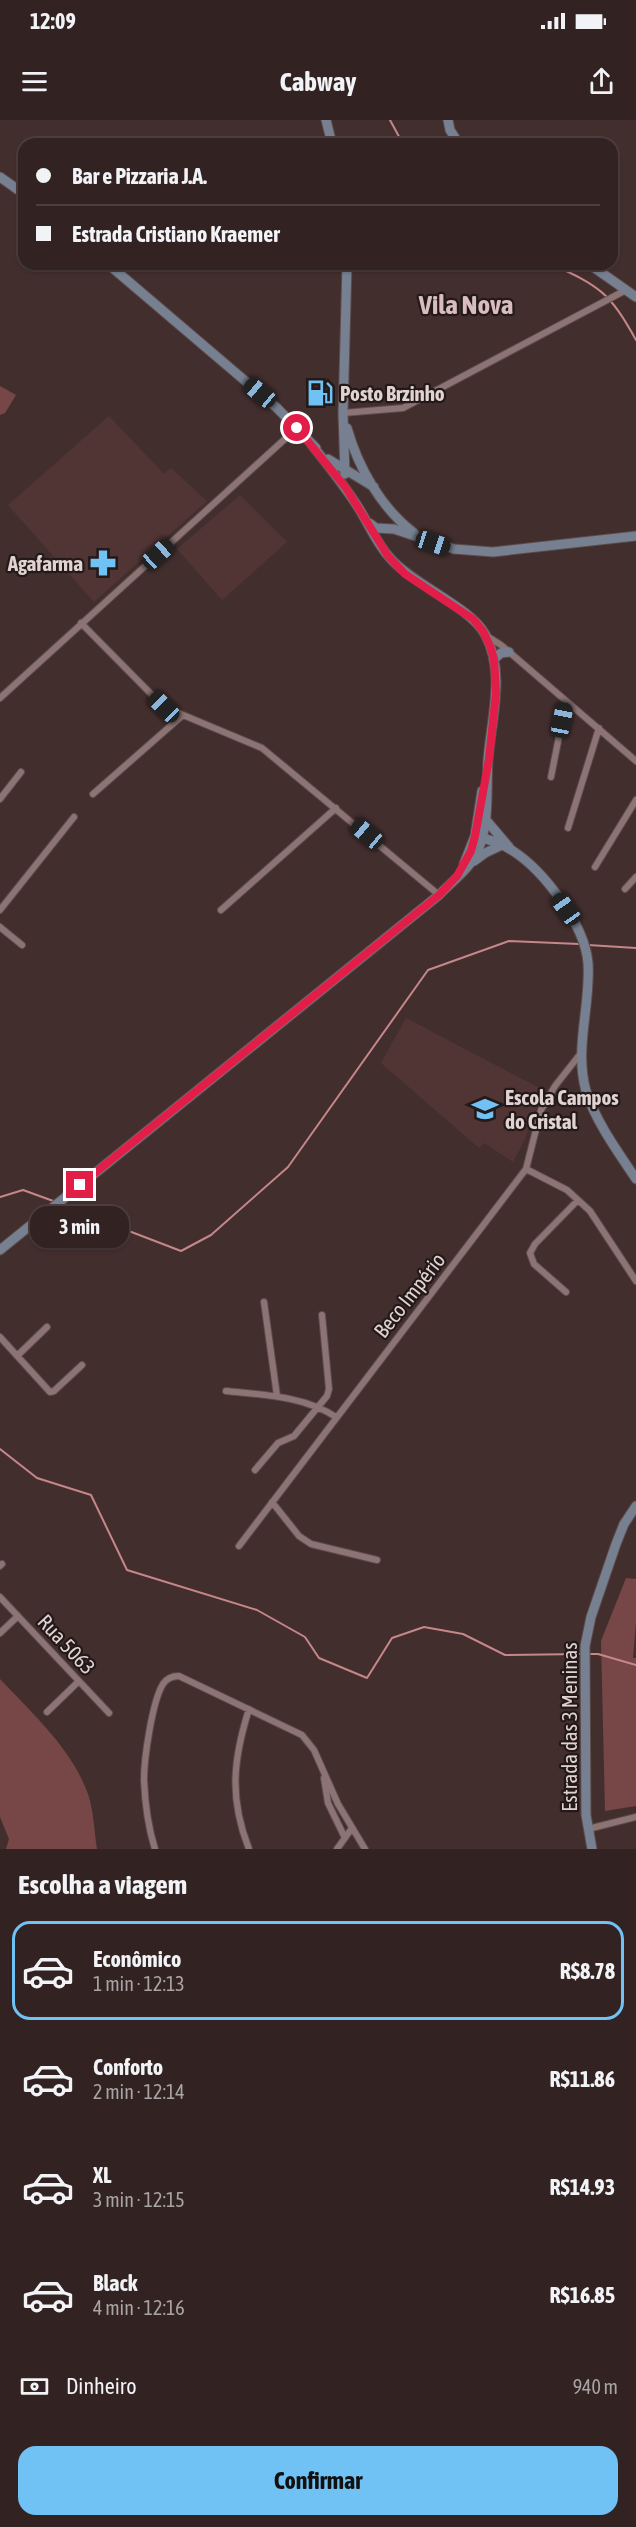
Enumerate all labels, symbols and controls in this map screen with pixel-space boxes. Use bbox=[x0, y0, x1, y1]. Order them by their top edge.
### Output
text: 12:09 bbox=[30, 8, 76, 34]
icon: menu bbox=[18, 65, 51, 98]
icon: share bbox=[585, 65, 618, 98]
text: Cabway bbox=[280, 66, 356, 97]
text: Bar e Pizzaria J.A. bbox=[72, 163, 207, 189]
text: Estrada Cristiano Kraemer bbox=[72, 221, 280, 247]
district label: Vila Nova bbox=[418, 289, 513, 320]
car bbox=[240, 375, 280, 411]
fuel station icon: Posto Brzinho bbox=[305, 378, 335, 408]
place label: Posto Brzinho bbox=[340, 381, 445, 405]
route start bbox=[283, 414, 310, 441]
car bbox=[413, 529, 453, 557]
car bbox=[139, 535, 177, 573]
pharmacy icon: Agafarma bbox=[88, 548, 118, 578]
place label: Agafarma bbox=[7, 551, 83, 575]
car bbox=[145, 688, 183, 726]
car bbox=[550, 701, 574, 739]
car bbox=[347, 816, 387, 852]
car bbox=[548, 889, 584, 929]
place label: Escola Campos do Cristal bbox=[505, 1085, 619, 1133]
school or university icon: Escola Campos do Cristal bbox=[470, 1094, 500, 1124]
route end bbox=[66, 1171, 93, 1198]
callout: 3 min bbox=[31, 1206, 130, 1248]
text: 3 min bbox=[59, 1215, 100, 1238]
street label: Beco Império bbox=[369, 1248, 449, 1342]
street label: Rua 5063 bbox=[33, 1609, 101, 1679]
street label: Estrada das 3 Meninas bbox=[557, 1642, 581, 1812]
text: Escolha a viagem bbox=[18, 1869, 187, 1900]
icon: car bbox=[21, 1944, 75, 1998]
text: Econômico bbox=[93, 1946, 181, 1972]
text: R$8.78 bbox=[560, 1958, 615, 1984]
text: 1 min · 12:13 bbox=[93, 1972, 185, 1995]
icon: car bbox=[21, 2052, 75, 2106]
text: Conforto bbox=[93, 2054, 163, 2080]
text: R$11.86 bbox=[549, 2066, 615, 2092]
text: 2 min · 12:14 bbox=[93, 2080, 185, 2103]
icon: car bbox=[21, 2160, 75, 2214]
text: XL bbox=[93, 2162, 111, 2188]
text: R$14.93 bbox=[549, 2174, 615, 2200]
text: 3 min · 12:15 bbox=[93, 2188, 185, 2211]
icon: car bbox=[21, 2268, 75, 2322]
text: Black bbox=[93, 2270, 137, 2296]
text: R$16.85 bbox=[549, 2282, 615, 2308]
text: 4 min · 12:16 bbox=[93, 2296, 185, 2319]
icon: cash bbox=[18, 2370, 51, 2403]
text: Dinheiro bbox=[66, 2373, 137, 2399]
text: 940 m bbox=[573, 2375, 618, 2398]
button: Confirmar bbox=[18, 2446, 618, 2515]

